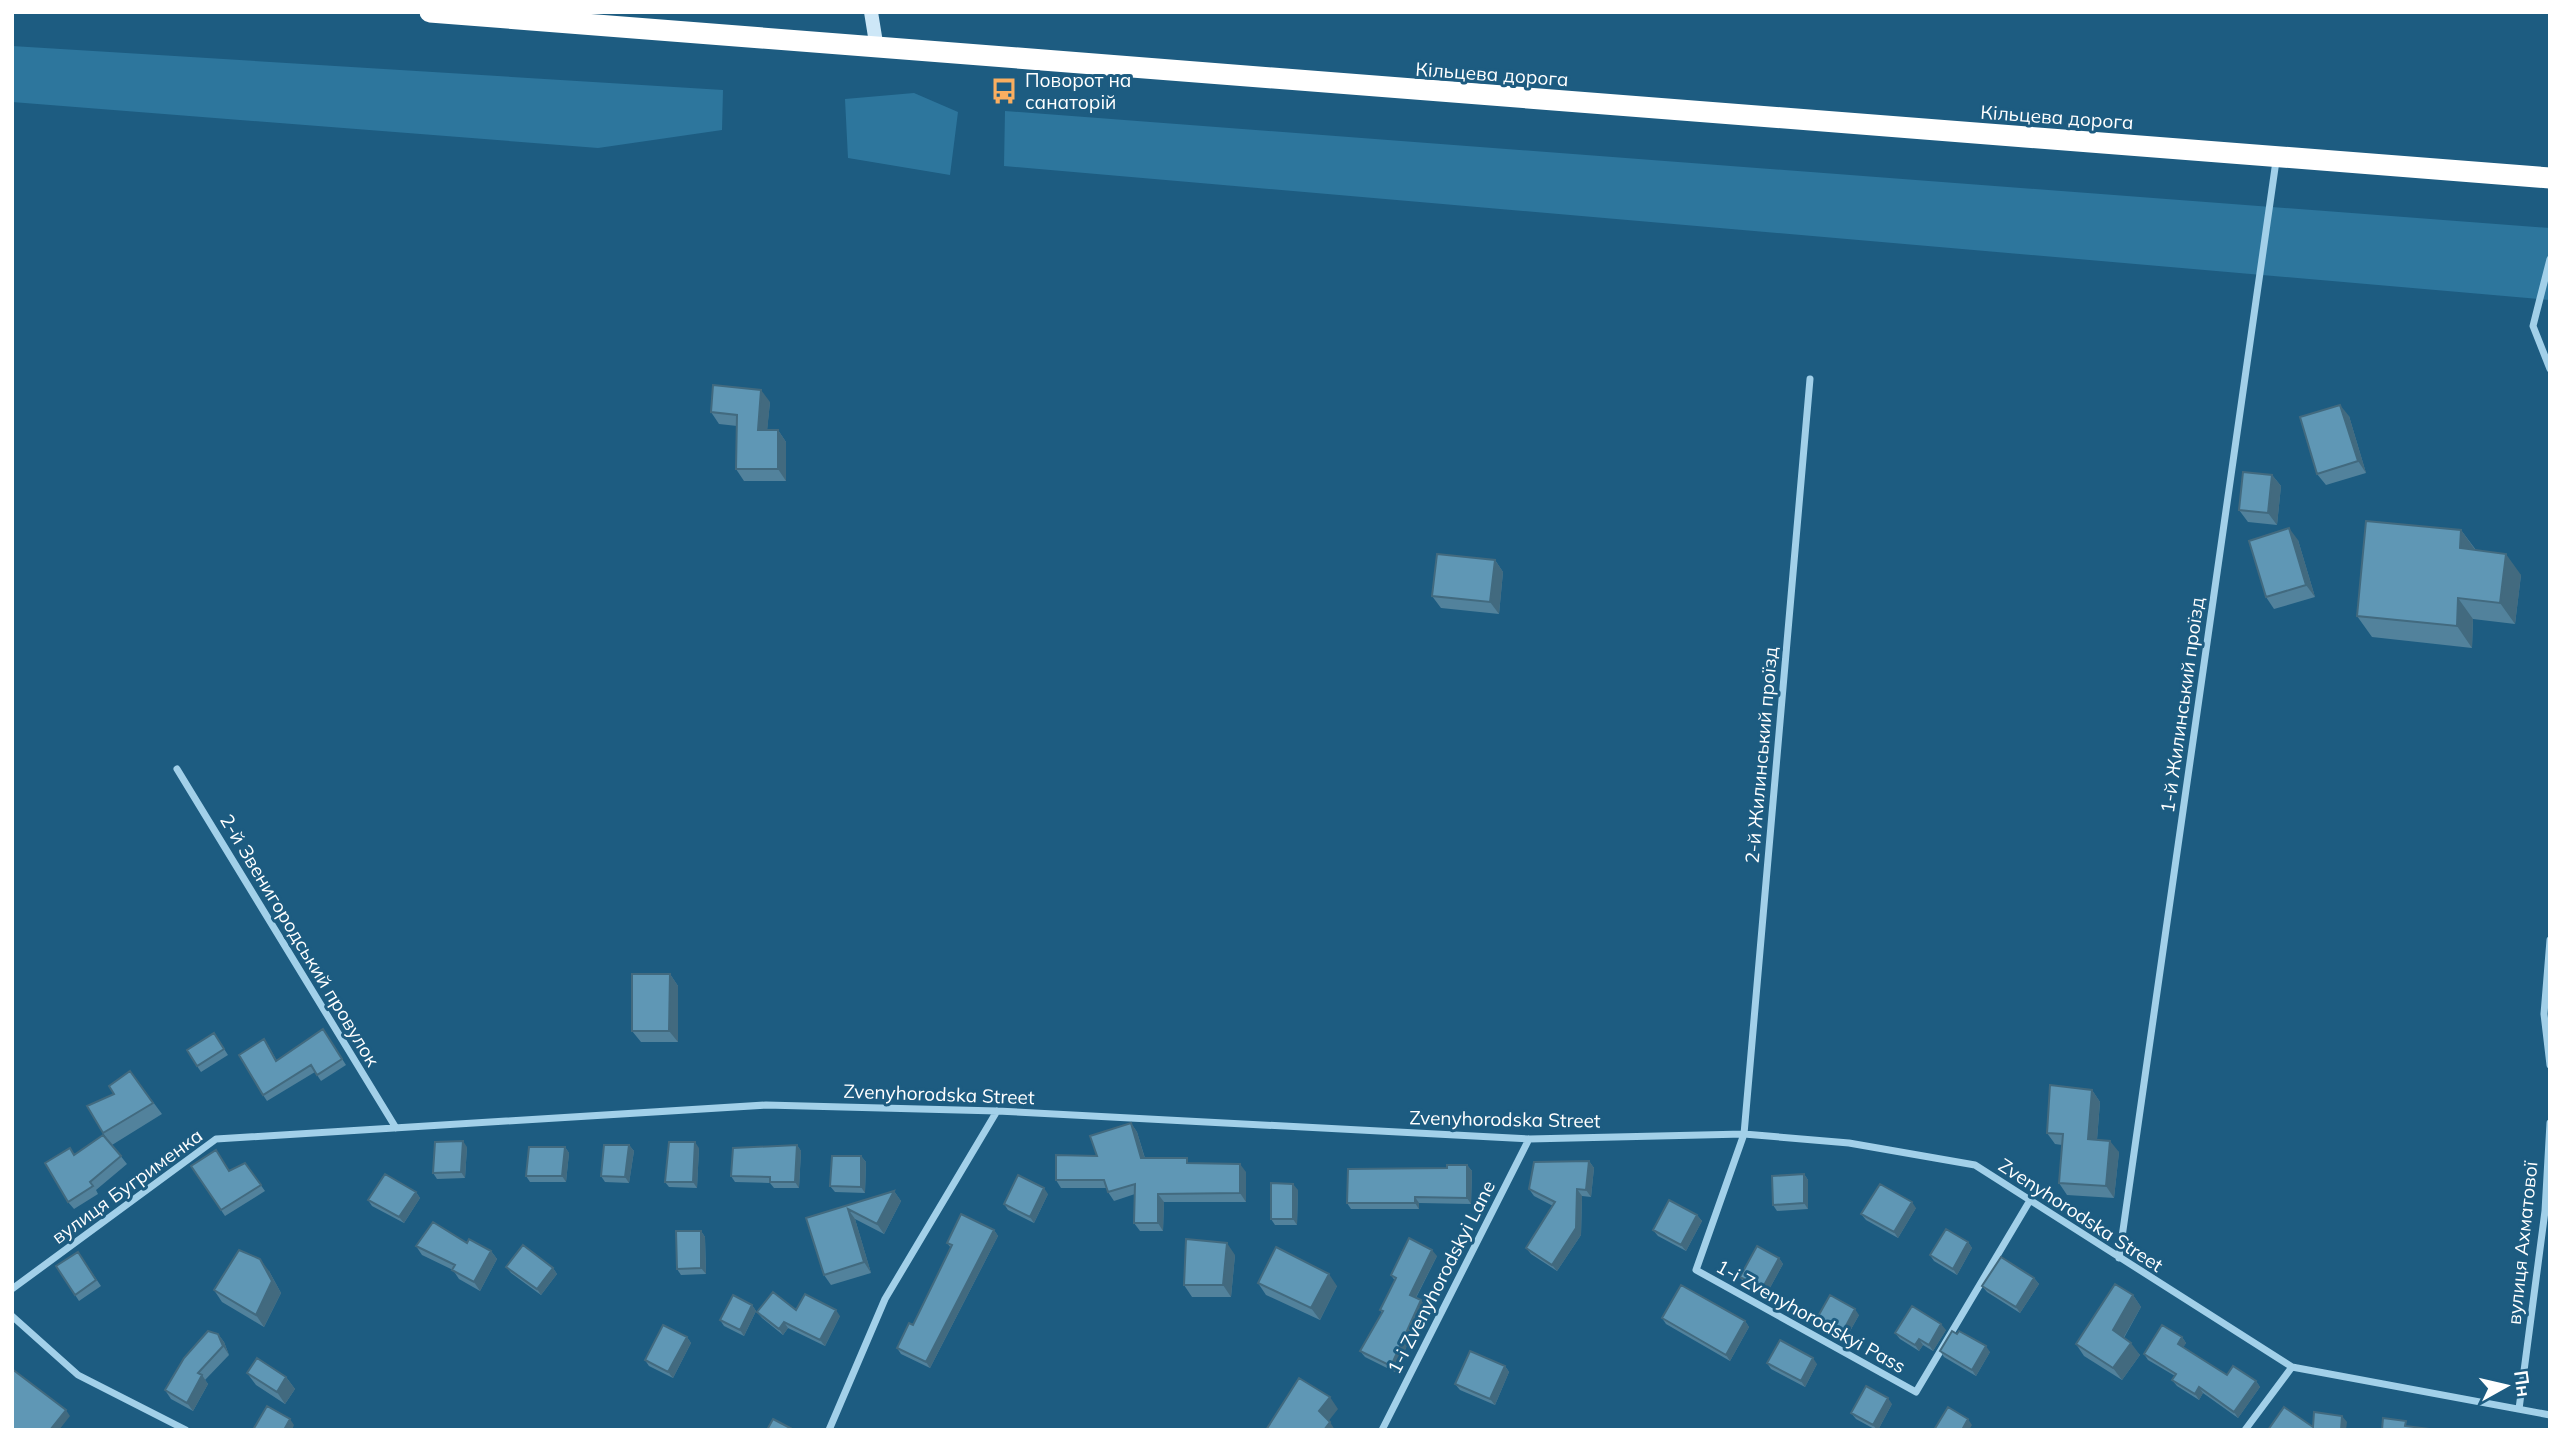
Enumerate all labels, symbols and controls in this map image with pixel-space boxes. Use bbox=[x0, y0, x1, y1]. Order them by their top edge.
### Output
street label: Кільцева дорога bbox=[1415, 57, 1569, 91]
place label: Поворот на санаторій bbox=[1025, 68, 1131, 114]
bus stop icon: Поворот на санаторій bbox=[989, 76, 1019, 106]
street label: Кільцева дорога bbox=[1980, 100, 2134, 134]
street label: 1-й Жилинський проїзд bbox=[2155, 595, 2209, 814]
street label: 2-й Жилинський проїзд bbox=[1740, 645, 1782, 864]
street label: 2-й Звенигородський провулок bbox=[215, 809, 385, 1071]
street label: Zvenyhorodska Street bbox=[843, 1079, 1035, 1109]
street label: Zvenyhorodska Street bbox=[1409, 1105, 1601, 1133]
street label: вулиця Бугрименка bbox=[47, 1123, 207, 1249]
street label: Zvenyhorodska Street bbox=[1994, 1153, 2168, 1277]
street label: вулиця Ахматової bbox=[2501, 1160, 2543, 1326]
street label: 1-i Zvenyhorodskyi Lane bbox=[1382, 1176, 1500, 1378]
street label: 1-i Zvenyhorodskyi Pass bbox=[1712, 1254, 1910, 1378]
north arrow bbox=[2471, 1351, 2541, 1421]
text: Пн bbox=[2509, 1369, 2537, 1398]

